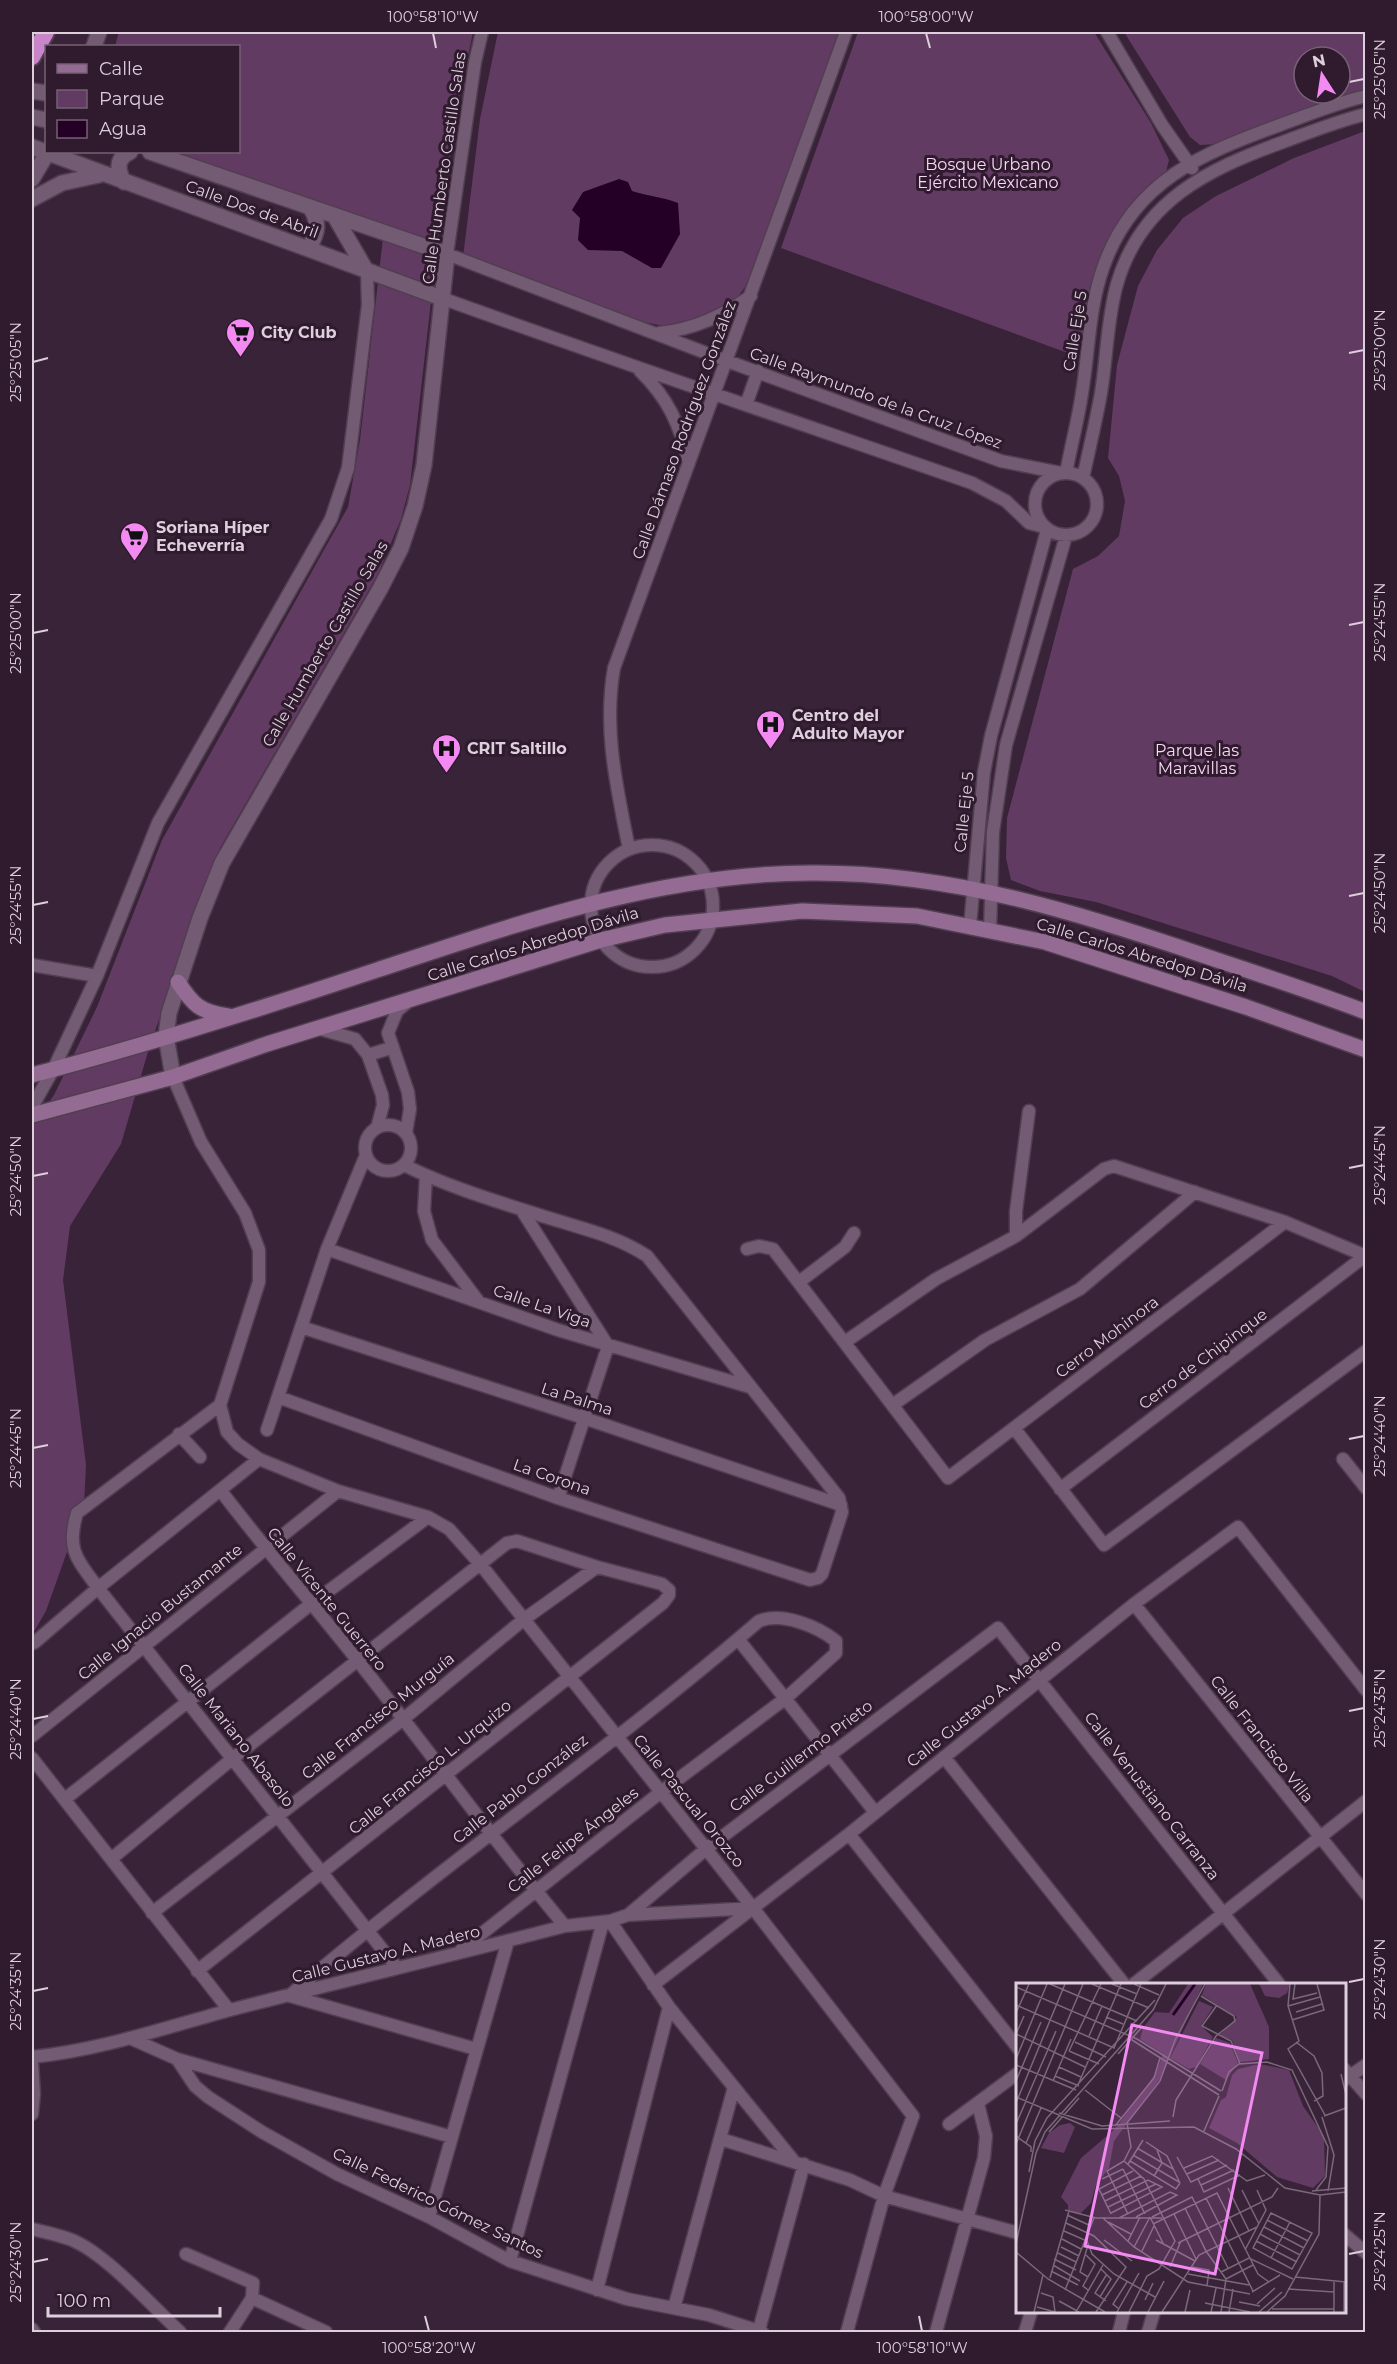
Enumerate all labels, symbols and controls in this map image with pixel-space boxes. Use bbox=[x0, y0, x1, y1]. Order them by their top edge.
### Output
text: 100°58'10"W bbox=[387, 7, 479, 26]
text: 100°58'00"W bbox=[878, 7, 974, 26]
text: 25°25'05"N bbox=[1370, 39, 1389, 119]
legend bbox=[45, 45, 240, 153]
north arrow bbox=[1292, 45, 1352, 105]
street label: Calle Humberto Castillo Salas bbox=[418, 50, 470, 285]
text: N bbox=[1311, 50, 1327, 71]
text: Calle bbox=[99, 58, 143, 80]
text: Parque bbox=[99, 88, 165, 110]
text: Agua bbox=[99, 118, 147, 140]
park label: Bosque Urbano Ejército Mexicano bbox=[917, 155, 1059, 192]
street label: Calle Dos de Abril bbox=[183, 176, 321, 242]
street label: Calle Eje 5 bbox=[1059, 289, 1091, 373]
street label: Calle Dámaso Rodríguez González bbox=[628, 298, 740, 562]
text: 25°25'00"N bbox=[1370, 309, 1389, 391]
supermarket icon: City Club bbox=[224, 316, 256, 358]
text: 25°25'05"N bbox=[6, 322, 25, 402]
place label: City Club bbox=[261, 323, 337, 342]
street label: Calle Raymundo de la Cruz López bbox=[747, 343, 1005, 453]
place label: Soriana Híper Echeverría bbox=[156, 518, 270, 555]
supermarket icon: Soriana Híper Echeverría bbox=[119, 520, 151, 562]
street label: Calle Humberto Castillo Salas bbox=[258, 538, 392, 750]
text: 25°24'55"N bbox=[1370, 582, 1389, 662]
text: 25°25'00"N bbox=[6, 592, 25, 674]
place label: Centro del Adulto Mayor bbox=[791, 706, 905, 743]
hospital icon: Centro del Adulto Mayor bbox=[755, 708, 787, 750]
hospital icon: CRIT Saltillo bbox=[430, 732, 462, 774]
place label: CRIT Saltillo bbox=[467, 739, 567, 758]
park label: Parque las Maravillas bbox=[1155, 741, 1239, 778]
street label: Calle Eje 5 bbox=[950, 771, 978, 853]
text: 25°24'50"N bbox=[1370, 853, 1389, 933]
text: 25°24'55"N bbox=[6, 865, 25, 945]
street label: Calle Carlos Abredop Dávila bbox=[425, 903, 641, 985]
street label: Calle Carlos Abredop Dávila bbox=[1034, 914, 1250, 996]
text: 25°24'45"N bbox=[1370, 1125, 1389, 1205]
text: 25°24'50"N bbox=[6, 1136, 25, 1216]
street label: Calle La Viga bbox=[491, 1280, 593, 1332]
street label: Cerro Mohinora bbox=[1052, 1292, 1162, 1382]
street label: Cerro de Chipinque bbox=[1135, 1305, 1271, 1413]
street label: La Palma bbox=[539, 1378, 615, 1420]
text: 25°24'40"N bbox=[1370, 1395, 1389, 1477]
text: 25°24'45"N bbox=[6, 1408, 25, 1488]
street label: La Corona bbox=[511, 1455, 593, 1499]
street label: Calle Vicente Guerrero bbox=[263, 1523, 391, 1675]
street label: Calle Ignacio Bustamante bbox=[74, 1540, 246, 1684]
street label: Calle Gustavo A. Madero bbox=[903, 1635, 1065, 1771]
street label: Calle Francisco Murguía bbox=[298, 1649, 458, 1783]
street label: Calle Mariano Abasolo bbox=[174, 1659, 298, 1811]
text: 25°24'35"N bbox=[1370, 1668, 1389, 1748]
street label: Calle Francisco Villa bbox=[1206, 1672, 1318, 1806]
text: 25°24'40"N bbox=[6, 1678, 25, 1760]
street label: Calle Francisco L. Urquizo bbox=[345, 1696, 515, 1838]
street label: Calle Guillermo Prieto bbox=[726, 1696, 876, 1816]
street label: Calle Venustiano Carranza bbox=[1080, 1708, 1224, 1884]
street label: Calle Pablo González bbox=[449, 1730, 591, 1848]
street label: Calle Pascual Orozco bbox=[629, 1731, 749, 1871]
street label: Calle Felipe Ángeles bbox=[504, 1783, 642, 1897]
street label: Calle Gustavo A. Madero bbox=[290, 1921, 482, 1987]
text: 25°24'30"N bbox=[1370, 1939, 1389, 2019]
text: 25°24'35"N bbox=[6, 1951, 25, 2031]
inset map bbox=[1016, 1983, 1346, 2313]
street label: Calle Federico Gómez Santos bbox=[329, 2144, 547, 2263]
text: 25°24'25"N bbox=[1370, 2211, 1389, 2291]
text: 25°24'30"N bbox=[6, 2222, 25, 2302]
scale bar bbox=[48, 2280, 220, 2318]
text: 100 m bbox=[57, 2290, 111, 2312]
text: 100°58'20"W bbox=[382, 2338, 476, 2357]
text: 100°58'10"W bbox=[876, 2338, 968, 2357]

